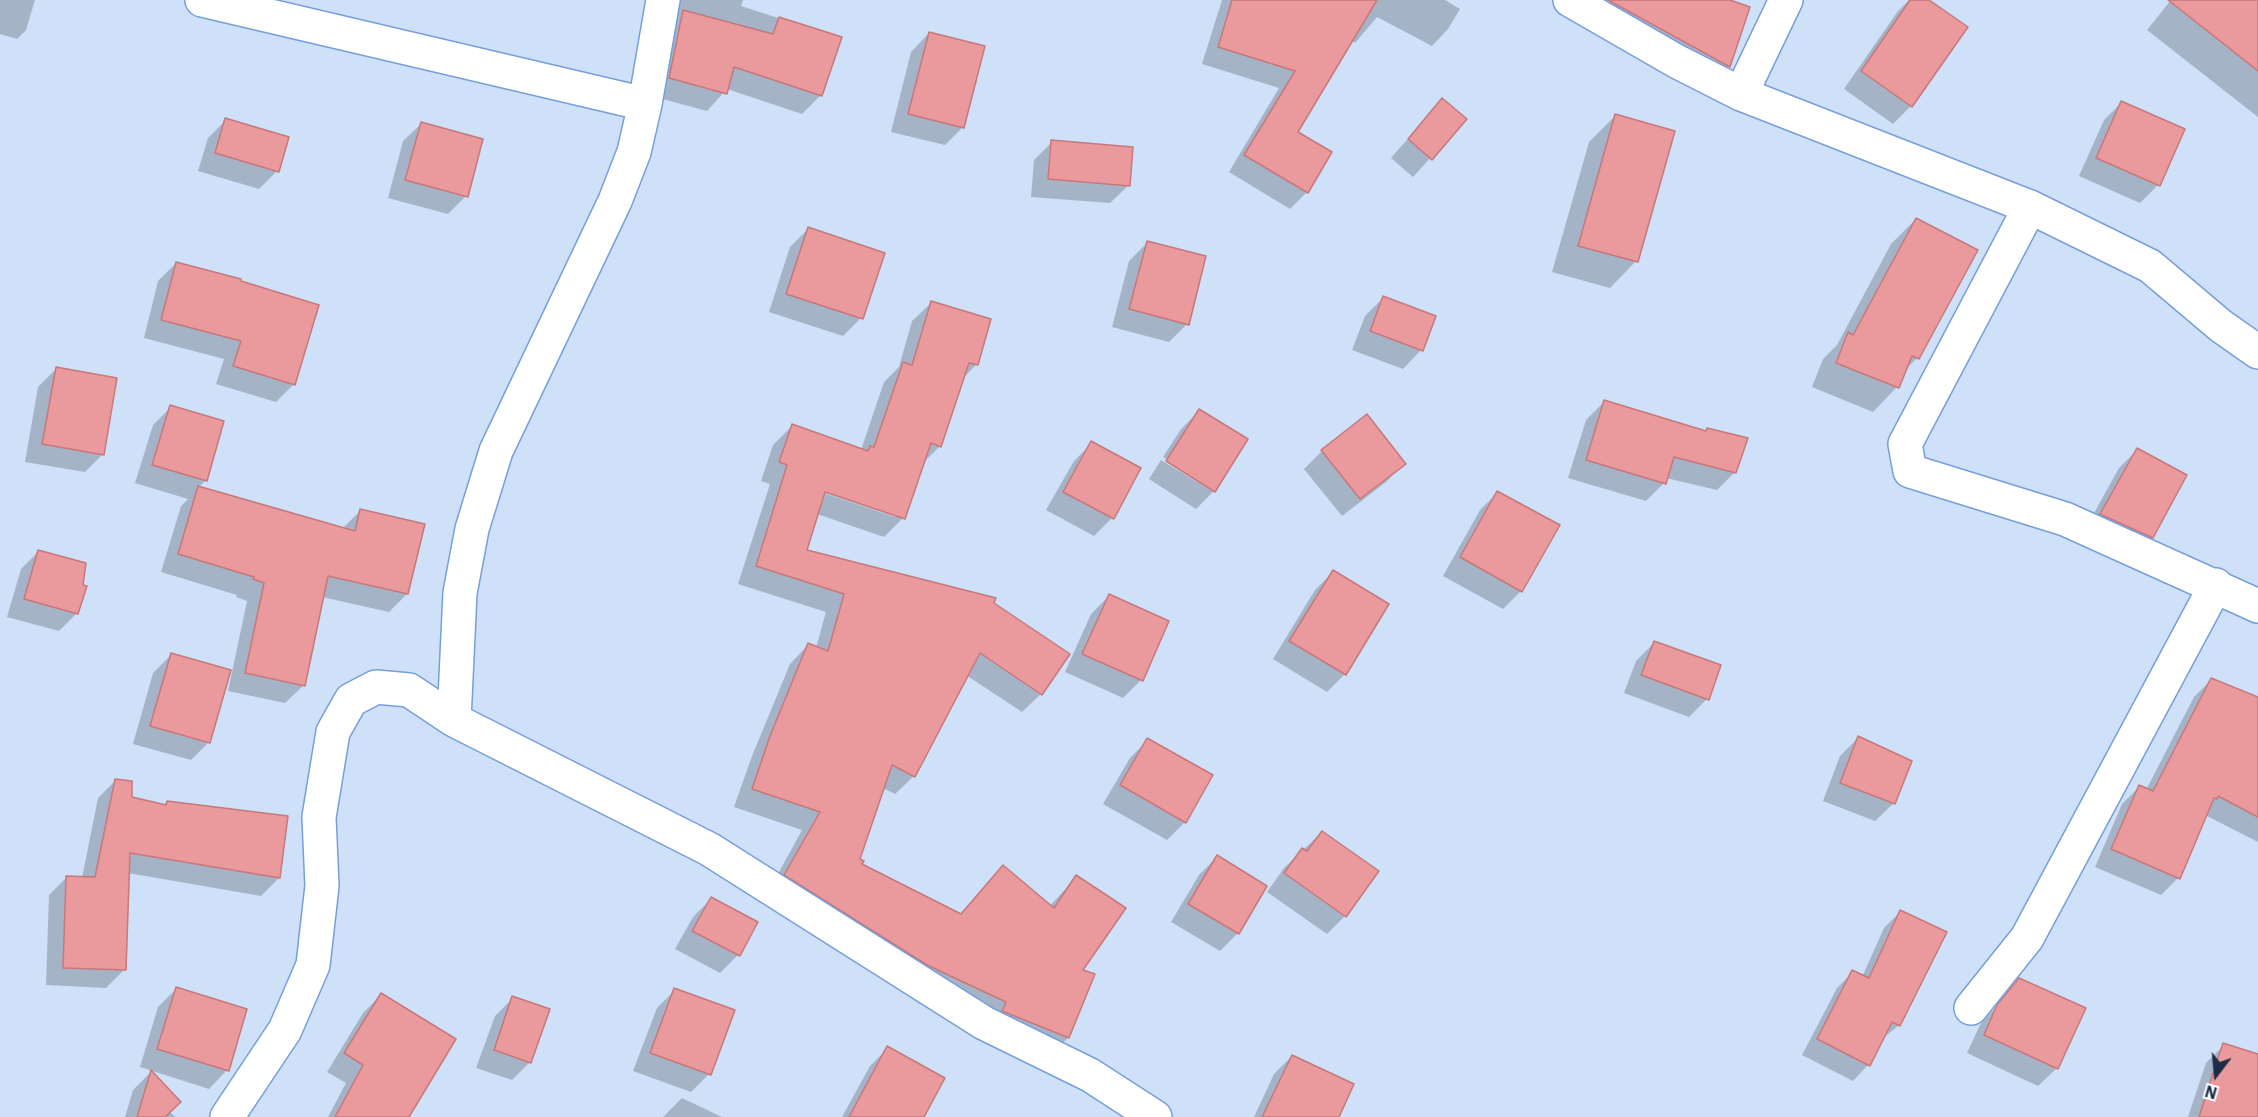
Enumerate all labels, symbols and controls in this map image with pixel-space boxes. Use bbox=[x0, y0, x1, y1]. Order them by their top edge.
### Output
north arrow bbox=[2186, 1045, 2246, 1105]
text: N bbox=[2203, 1081, 2219, 1104]

